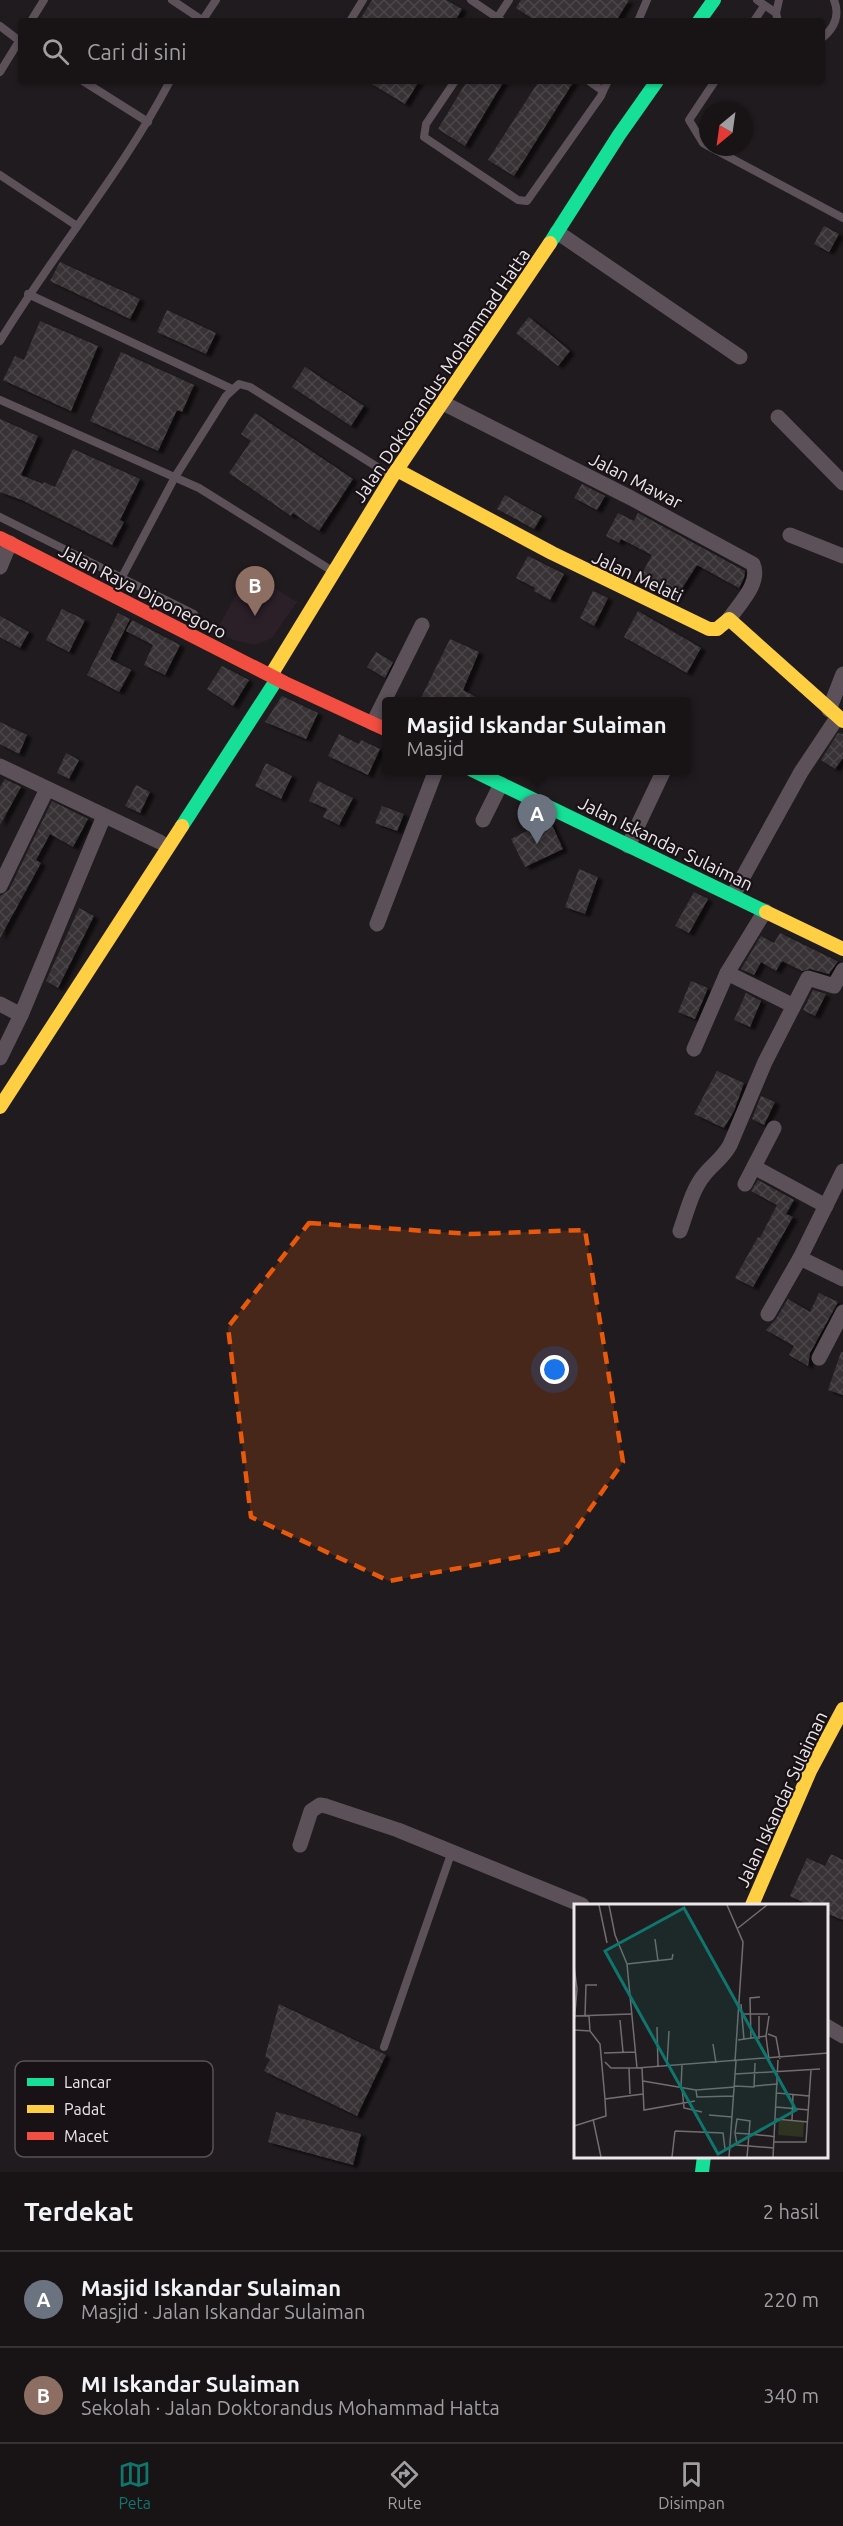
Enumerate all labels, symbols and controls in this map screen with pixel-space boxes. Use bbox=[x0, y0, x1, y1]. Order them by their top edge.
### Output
search box bbox=[18, 18, 825, 84]
icon: search bbox=[39, 35, 72, 68]
text: Cari di sini bbox=[87, 39, 187, 64]
north arrow bbox=[699, 102, 753, 156]
street label: Jalan Doktorandus Mohammad Hatta bbox=[348, 245, 534, 505]
street label: Jalan Mawar bbox=[586, 448, 686, 512]
street label: Jalan Raya Diponegoro bbox=[56, 540, 230, 642]
street label: Jalan Melati bbox=[590, 546, 686, 606]
pin: B bbox=[236, 566, 274, 616]
popup bbox=[382, 697, 691, 775]
text: Masjid Iskandar Sulaiman bbox=[406, 712, 667, 737]
text: Masjid bbox=[406, 737, 464, 760]
street label: Jalan Iskandar Sulaiman bbox=[576, 792, 756, 894]
pin: A bbox=[518, 794, 556, 844]
your location bbox=[540, 1355, 569, 1384]
street label: Jalan Iskandar Sulaiman bbox=[731, 1708, 831, 1890]
inset map bbox=[574, 1904, 828, 2157]
legend bbox=[15, 2061, 213, 2157]
text: Lancar bbox=[64, 2073, 111, 2091]
text: Padat bbox=[64, 2100, 106, 2118]
text: Macet bbox=[64, 2127, 109, 2145]
text: Terdekat bbox=[24, 2197, 134, 2226]
text: 2 hasil bbox=[763, 2200, 819, 2223]
text: Masjid Iskandar Sulaiman bbox=[81, 2275, 341, 2300]
text: A bbox=[36, 2288, 51, 2311]
text: 220 m bbox=[763, 2288, 819, 2311]
text: Masjid · Jalan Iskandar Sulaiman bbox=[81, 2300, 366, 2323]
text: MI Iskandar Sulaiman bbox=[81, 2371, 300, 2396]
text: B bbox=[37, 2384, 50, 2407]
text: 340 m bbox=[763, 2384, 819, 2407]
text: Sekolah · Jalan Doktorandus Mohammad Hatta bbox=[81, 2396, 500, 2419]
tab: Peta bbox=[118, 2458, 151, 2512]
tab: Rute bbox=[388, 2458, 422, 2512]
tab: Disimpan bbox=[658, 2458, 725, 2512]

